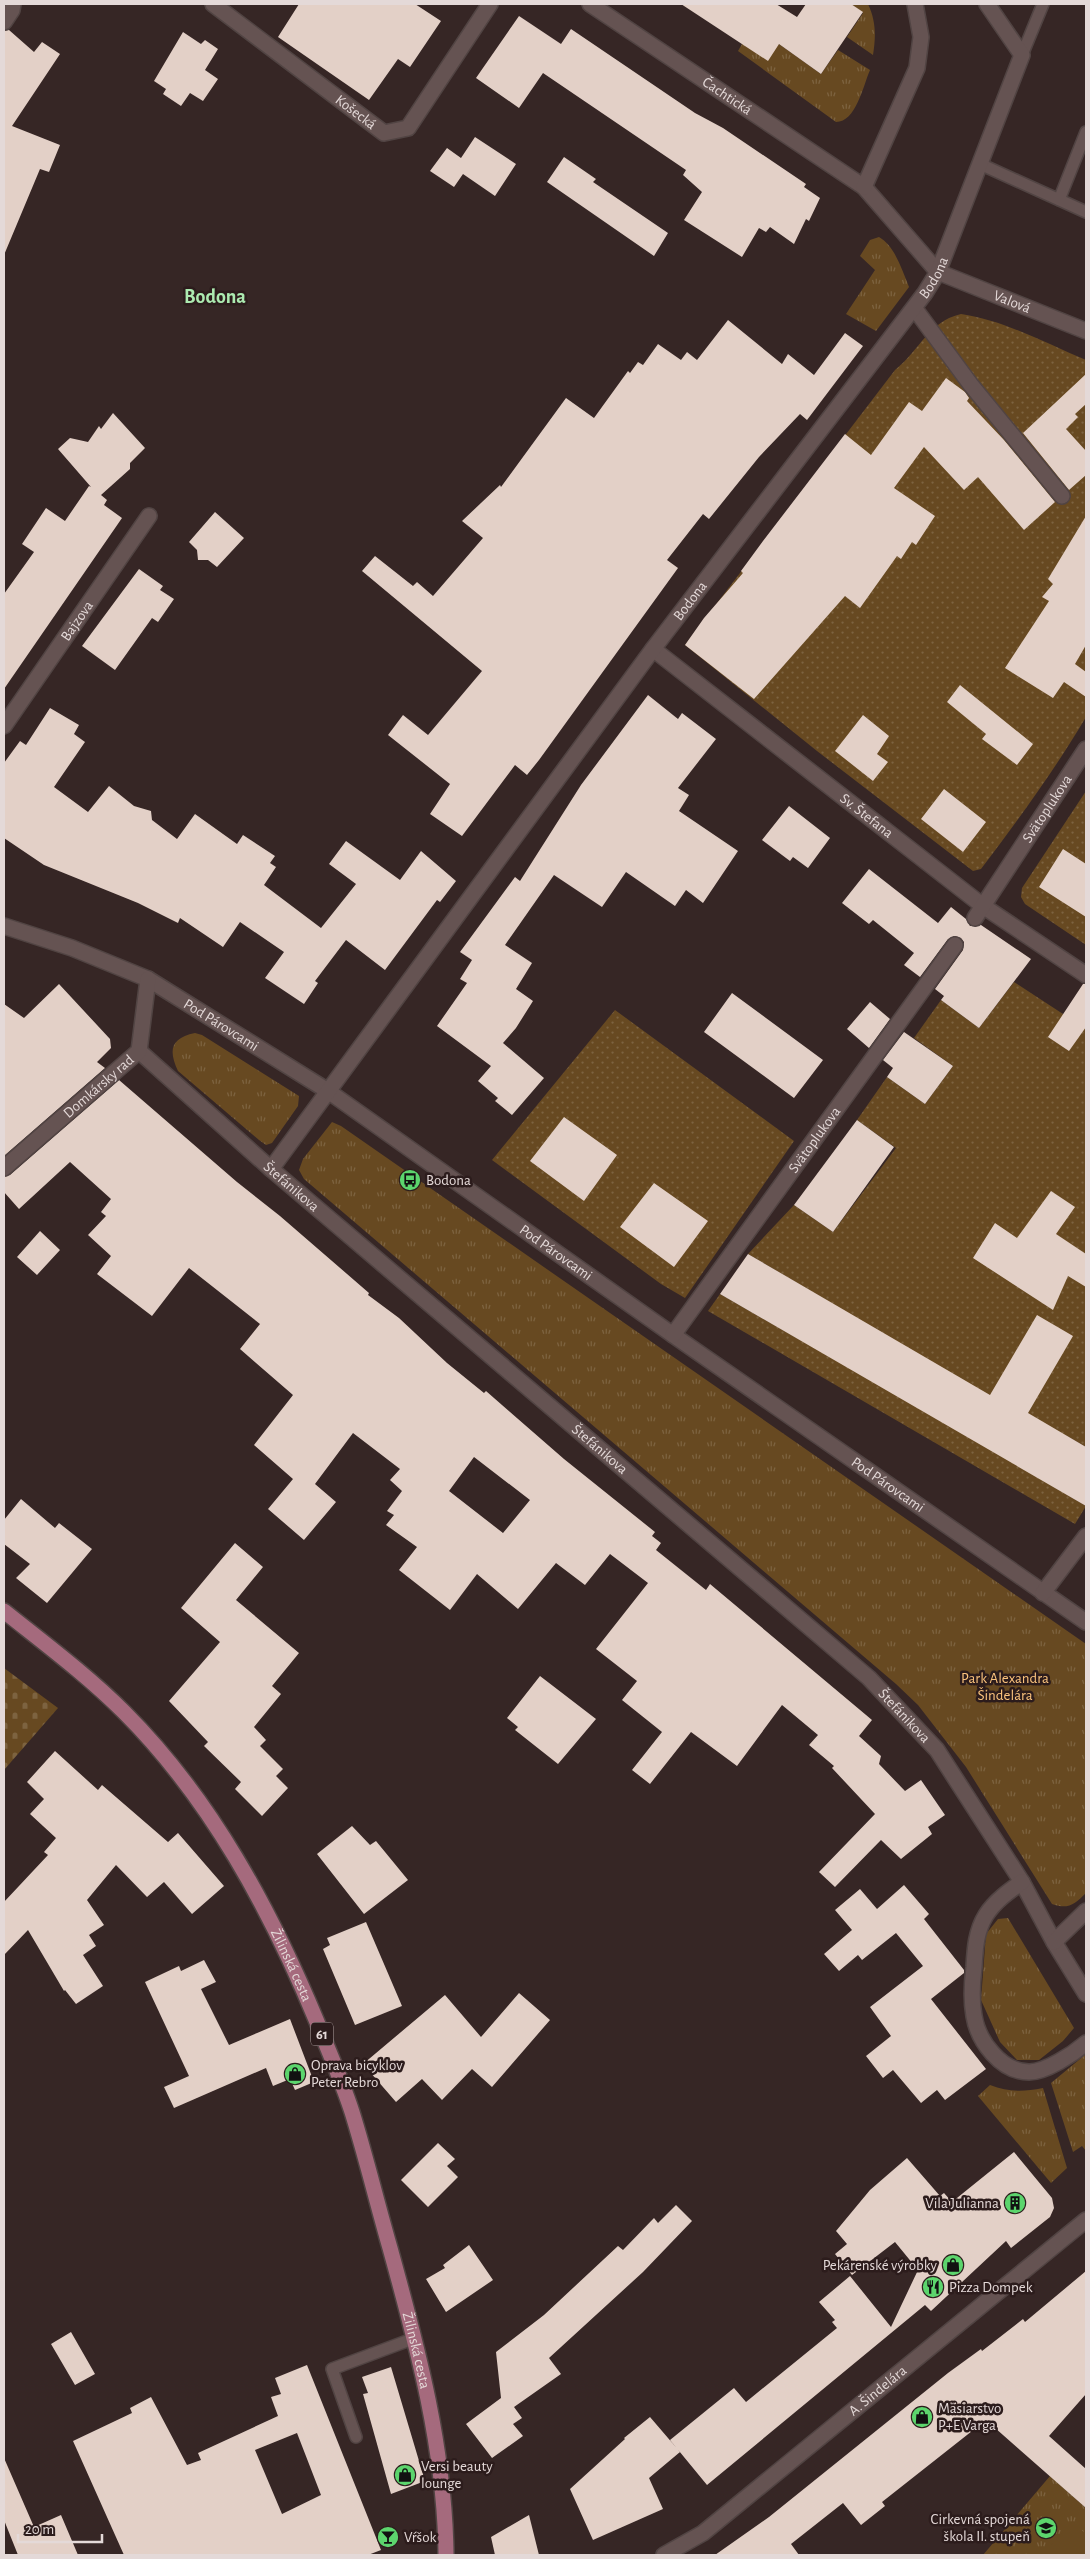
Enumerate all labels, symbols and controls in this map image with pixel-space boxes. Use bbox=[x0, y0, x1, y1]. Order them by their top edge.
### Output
street label: Čachtická bbox=[699, 73, 754, 118]
street label: Košecká bbox=[332, 92, 379, 132]
street label: Bodona bbox=[917, 255, 951, 302]
district label: Bodona bbox=[184, 287, 246, 307]
street label: Valová bbox=[991, 288, 1033, 316]
street label: Bodona bbox=[671, 579, 710, 623]
street label: Bajzova bbox=[58, 598, 96, 644]
street label: Svätoplukova bbox=[1020, 772, 1075, 845]
street label: Sv. Štefana bbox=[837, 791, 896, 841]
street label: Pod Párovcami bbox=[181, 996, 261, 1054]
street label: Domkársky rad bbox=[61, 1052, 137, 1121]
street label: Svätoplukova bbox=[786, 1104, 843, 1176]
street label: Štefánikova bbox=[260, 1158, 322, 1215]
bus stop icon: Bodona bbox=[398, 1168, 422, 1192]
place label: Bodona bbox=[426, 1173, 471, 1188]
street label: Pod Párovcami bbox=[517, 1222, 595, 1284]
street label: Štefánikova bbox=[569, 1421, 630, 1477]
street label: Pod Párovcami bbox=[848, 1454, 927, 1515]
park label: Park Alexandra Šindelára bbox=[961, 1671, 1049, 1703]
street label: Štefánikova bbox=[875, 1685, 933, 1746]
street label: Žilinská cesta bbox=[268, 1926, 314, 2004]
road number: 61 bbox=[311, 2022, 333, 2046]
place label: Oprava bicyklov Peter Rebro bbox=[311, 2058, 403, 2090]
shop icon: Oprava bicyklov Peter Rebro bbox=[283, 2062, 307, 2086]
building icon: Vila Julianna bbox=[1003, 2191, 1027, 2215]
place label: Vila Julianna bbox=[925, 2196, 999, 2211]
shop icon: Pekárenské výrobky bbox=[941, 2253, 965, 2277]
place label: Pekárenské výrobky bbox=[823, 2258, 938, 2273]
restaurant icon: Pizza Dompek bbox=[921, 2275, 945, 2299]
place label: Pizza Dompek bbox=[949, 2280, 1033, 2295]
street label: Žilinská cesta bbox=[400, 2310, 433, 2390]
street label: A. Šindelára bbox=[846, 2363, 910, 2419]
place label: Mäsiarstvo P+E Varga bbox=[938, 2401, 1001, 2433]
shop icon: Mäsiarstvo P+E Varga bbox=[910, 2405, 934, 2429]
place label: Versi beauty lounge bbox=[421, 2459, 493, 2491]
shop icon: Versi beauty lounge bbox=[393, 2463, 417, 2487]
scale bar bbox=[18, 2512, 101, 2544]
place label: Cirkevná spojená škola II. stupeň bbox=[931, 2512, 1030, 2544]
school or university icon: Cirkevná spojená škola II. stupeň bbox=[1034, 2516, 1058, 2540]
text: 20 m bbox=[25, 2522, 54, 2537]
bar icon: Vŕšok bbox=[376, 2525, 400, 2549]
place label: Vŕšok bbox=[404, 2530, 437, 2545]

